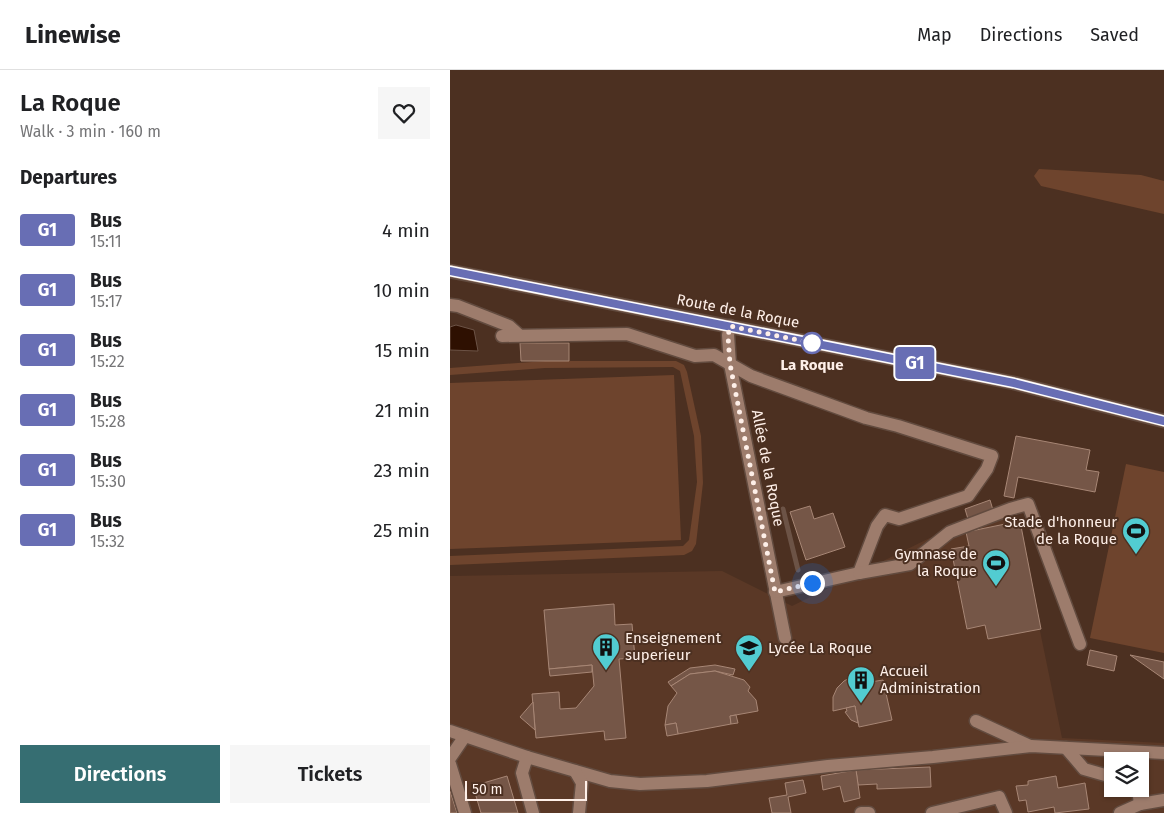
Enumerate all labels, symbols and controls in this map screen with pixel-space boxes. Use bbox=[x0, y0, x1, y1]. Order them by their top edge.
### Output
text: Linewise bbox=[25, 21, 121, 49]
text: Map bbox=[917, 24, 952, 46]
text: Directions bbox=[980, 24, 1062, 46]
text: Saved bbox=[1090, 24, 1139, 46]
button: heart bbox=[378, 87, 430, 139]
text: La Roque bbox=[20, 89, 121, 117]
text: Walk · 3 min · 160 m bbox=[20, 122, 161, 141]
text: Departures bbox=[20, 166, 117, 189]
text: Bus bbox=[90, 209, 122, 232]
text: G1 bbox=[38, 219, 57, 241]
text: 4 min bbox=[382, 219, 430, 242]
text: 15:11 bbox=[90, 232, 122, 251]
text: Bus bbox=[90, 269, 122, 292]
text: G1 bbox=[38, 279, 57, 301]
text: 10 min bbox=[373, 279, 430, 302]
street label: Route de la Roque bbox=[675, 290, 801, 332]
text: 15:17 bbox=[90, 292, 122, 311]
text: Bus bbox=[90, 329, 122, 352]
marker: La Roque bbox=[801, 332, 823, 354]
text: G1 bbox=[38, 339, 57, 361]
text: 15 min bbox=[374, 339, 430, 362]
line badge: G1 bbox=[892, 347, 938, 379]
text: 15:22 bbox=[90, 352, 125, 371]
text: G1 bbox=[905, 352, 925, 374]
place label: La Roque bbox=[781, 356, 843, 374]
text: Bus bbox=[90, 389, 122, 412]
text: G1 bbox=[38, 399, 57, 421]
text: 21 min bbox=[375, 399, 430, 422]
street label: Allée de la Roque bbox=[748, 408, 788, 528]
text: 15:28 bbox=[90, 412, 126, 431]
text: Bus bbox=[90, 449, 122, 472]
text: G1 bbox=[38, 459, 57, 481]
text: 23 min bbox=[373, 459, 430, 482]
text: 15:30 bbox=[90, 472, 126, 491]
text: Bus bbox=[90, 509, 122, 532]
place label: Stade d'honneur de la Roque bbox=[1004, 513, 1117, 548]
sports icon: Stade d'honneur de la Roque bbox=[1121, 516, 1151, 555]
text: G1 bbox=[38, 519, 57, 541]
text: 25 min bbox=[373, 519, 430, 542]
text: 15:32 bbox=[90, 532, 125, 551]
place label: Gymnase de la Roque bbox=[894, 545, 977, 580]
sports icon: Gymnase de la Roque bbox=[981, 548, 1011, 587]
your location bbox=[800, 571, 825, 596]
place label: Enseignement superieur bbox=[625, 629, 722, 664]
building icon: Enseignement superieur bbox=[591, 632, 621, 671]
school or university icon: Lycée La Roque bbox=[734, 633, 764, 672]
place label: Lycée La Roque bbox=[768, 639, 872, 657]
place label: Accueil Administration bbox=[880, 662, 981, 697]
building icon: Accueil Administration bbox=[846, 665, 876, 704]
button: Directions bbox=[20, 745, 220, 803]
button: Tickets bbox=[230, 745, 430, 803]
map controls bbox=[1104, 752, 1149, 797]
button: layers bbox=[1104, 752, 1149, 797]
scale bar bbox=[465, 778, 588, 801]
text: 50 m bbox=[472, 781, 503, 798]

